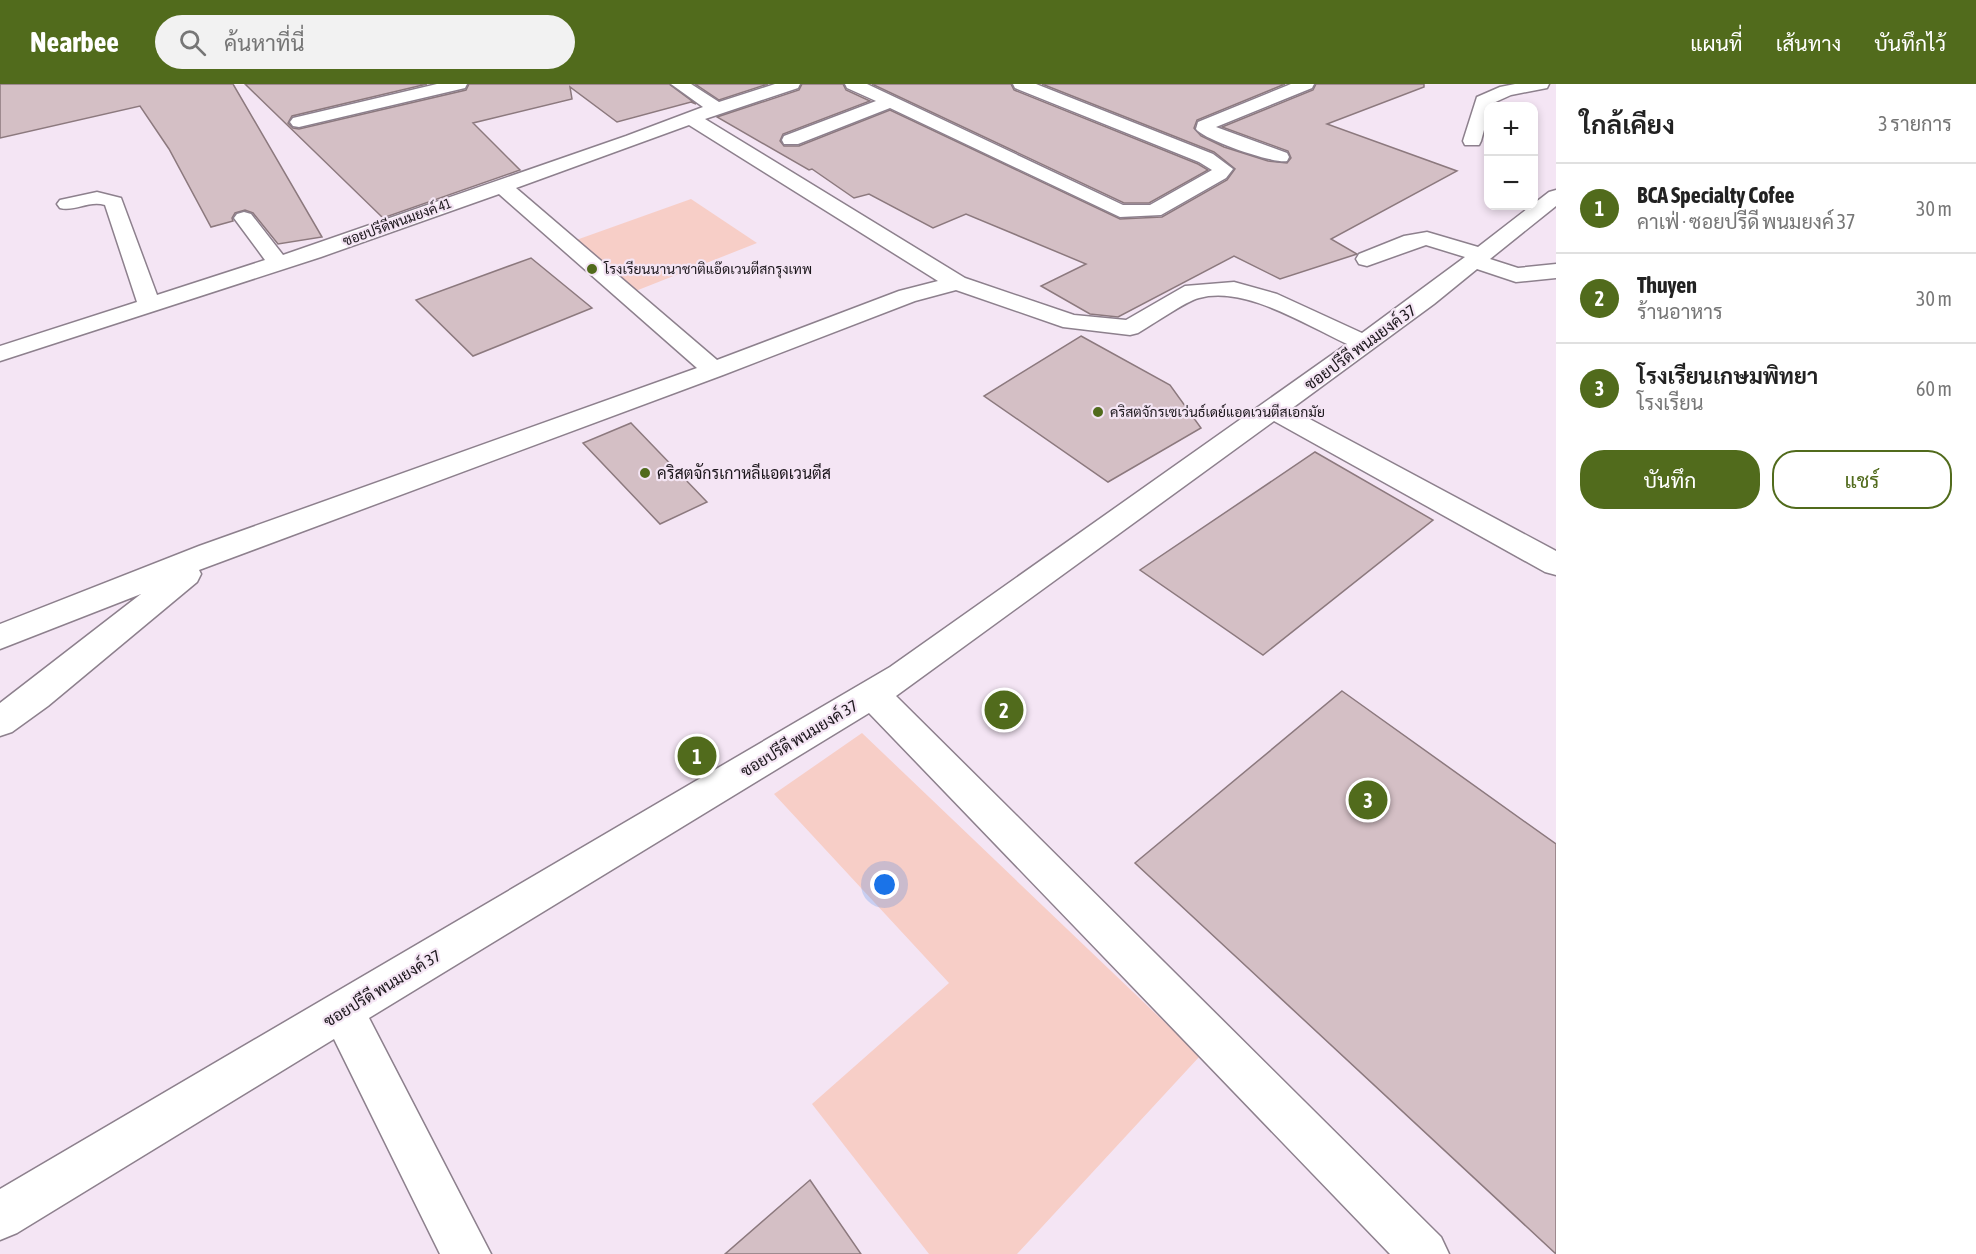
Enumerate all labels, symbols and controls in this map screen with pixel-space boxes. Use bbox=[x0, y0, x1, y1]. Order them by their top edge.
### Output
search box bbox=[155, 15, 575, 69]
text: Nearbee bbox=[30, 26, 119, 58]
icon: search bbox=[176, 26, 209, 59]
text: ค้นหาที่นี่ bbox=[224, 30, 305, 56]
text: แผนที่ bbox=[1690, 31, 1743, 55]
text: เส้นทาง bbox=[1776, 31, 1841, 55]
text: บันทึกไว้ bbox=[1874, 31, 1946, 55]
map controls bbox=[1484, 102, 1538, 210]
button: + bbox=[1484, 102, 1538, 156]
text: ใกล้เคียง bbox=[1580, 110, 1675, 140]
text: 3 รายการ bbox=[1878, 112, 1952, 135]
button: − bbox=[1484, 156, 1538, 210]
text: BCA Specialty Cofee bbox=[1637, 182, 1795, 208]
street label: ซอยปรีดีพนมยงค์ 41 bbox=[340, 194, 454, 249]
text: 1 bbox=[1595, 197, 1604, 220]
text: 30 m bbox=[1916, 197, 1952, 220]
text: คาเฟ่ · ซอยปรีดี พนมยงค์ 37 bbox=[1637, 210, 1856, 233]
place label: โรงเรียนนานาชาติแอ๊ดเวนตีสกรุงเทพ bbox=[603, 260, 812, 279]
marker: โรงเรียนนานาชาติแอ๊ดเวนตีสกรุงเทพ bbox=[585, 262, 599, 276]
text: Thuyen bbox=[1637, 272, 1697, 298]
text: 2 bbox=[1595, 287, 1604, 310]
text: 30 m bbox=[1916, 287, 1952, 310]
street label: ซอยปรีดี พนมยงค์ 37 bbox=[1299, 298, 1419, 393]
text: ร้านอาหาร bbox=[1637, 300, 1723, 323]
text: โรงเรียนเกษมพิทยา bbox=[1637, 363, 1818, 389]
text: 3 bbox=[1595, 377, 1604, 400]
text: 60 m bbox=[1916, 377, 1952, 400]
text: โรงเรียน bbox=[1637, 391, 1703, 414]
place label: คริสตจักรเซเว่นธ์เดย์แอดเวนตีสเอกมัย bbox=[1110, 403, 1325, 420]
marker: คริสตจักรเซเว่นธ์เดย์แอดเวนตีสเอกมัย bbox=[1091, 405, 1105, 419]
button: บันทึก bbox=[1580, 450, 1760, 509]
button: แชร์ bbox=[1772, 450, 1952, 509]
place label: คริสตจักรเกาหลีแอดเวนตีส bbox=[657, 462, 831, 482]
marker: คริสตจักรเกาหลีแอดเวนตีส bbox=[638, 466, 652, 480]
pin: 2 bbox=[984, 688, 1024, 732]
street label: ซอยปรีดี พนมยงค์ 37 bbox=[736, 693, 861, 780]
pin: 1 bbox=[678, 734, 716, 778]
pin: 3 bbox=[1348, 778, 1388, 822]
your location bbox=[870, 870, 899, 899]
street label: ซอยปรีดี พนมยงค์ 37 bbox=[319, 943, 444, 1030]

